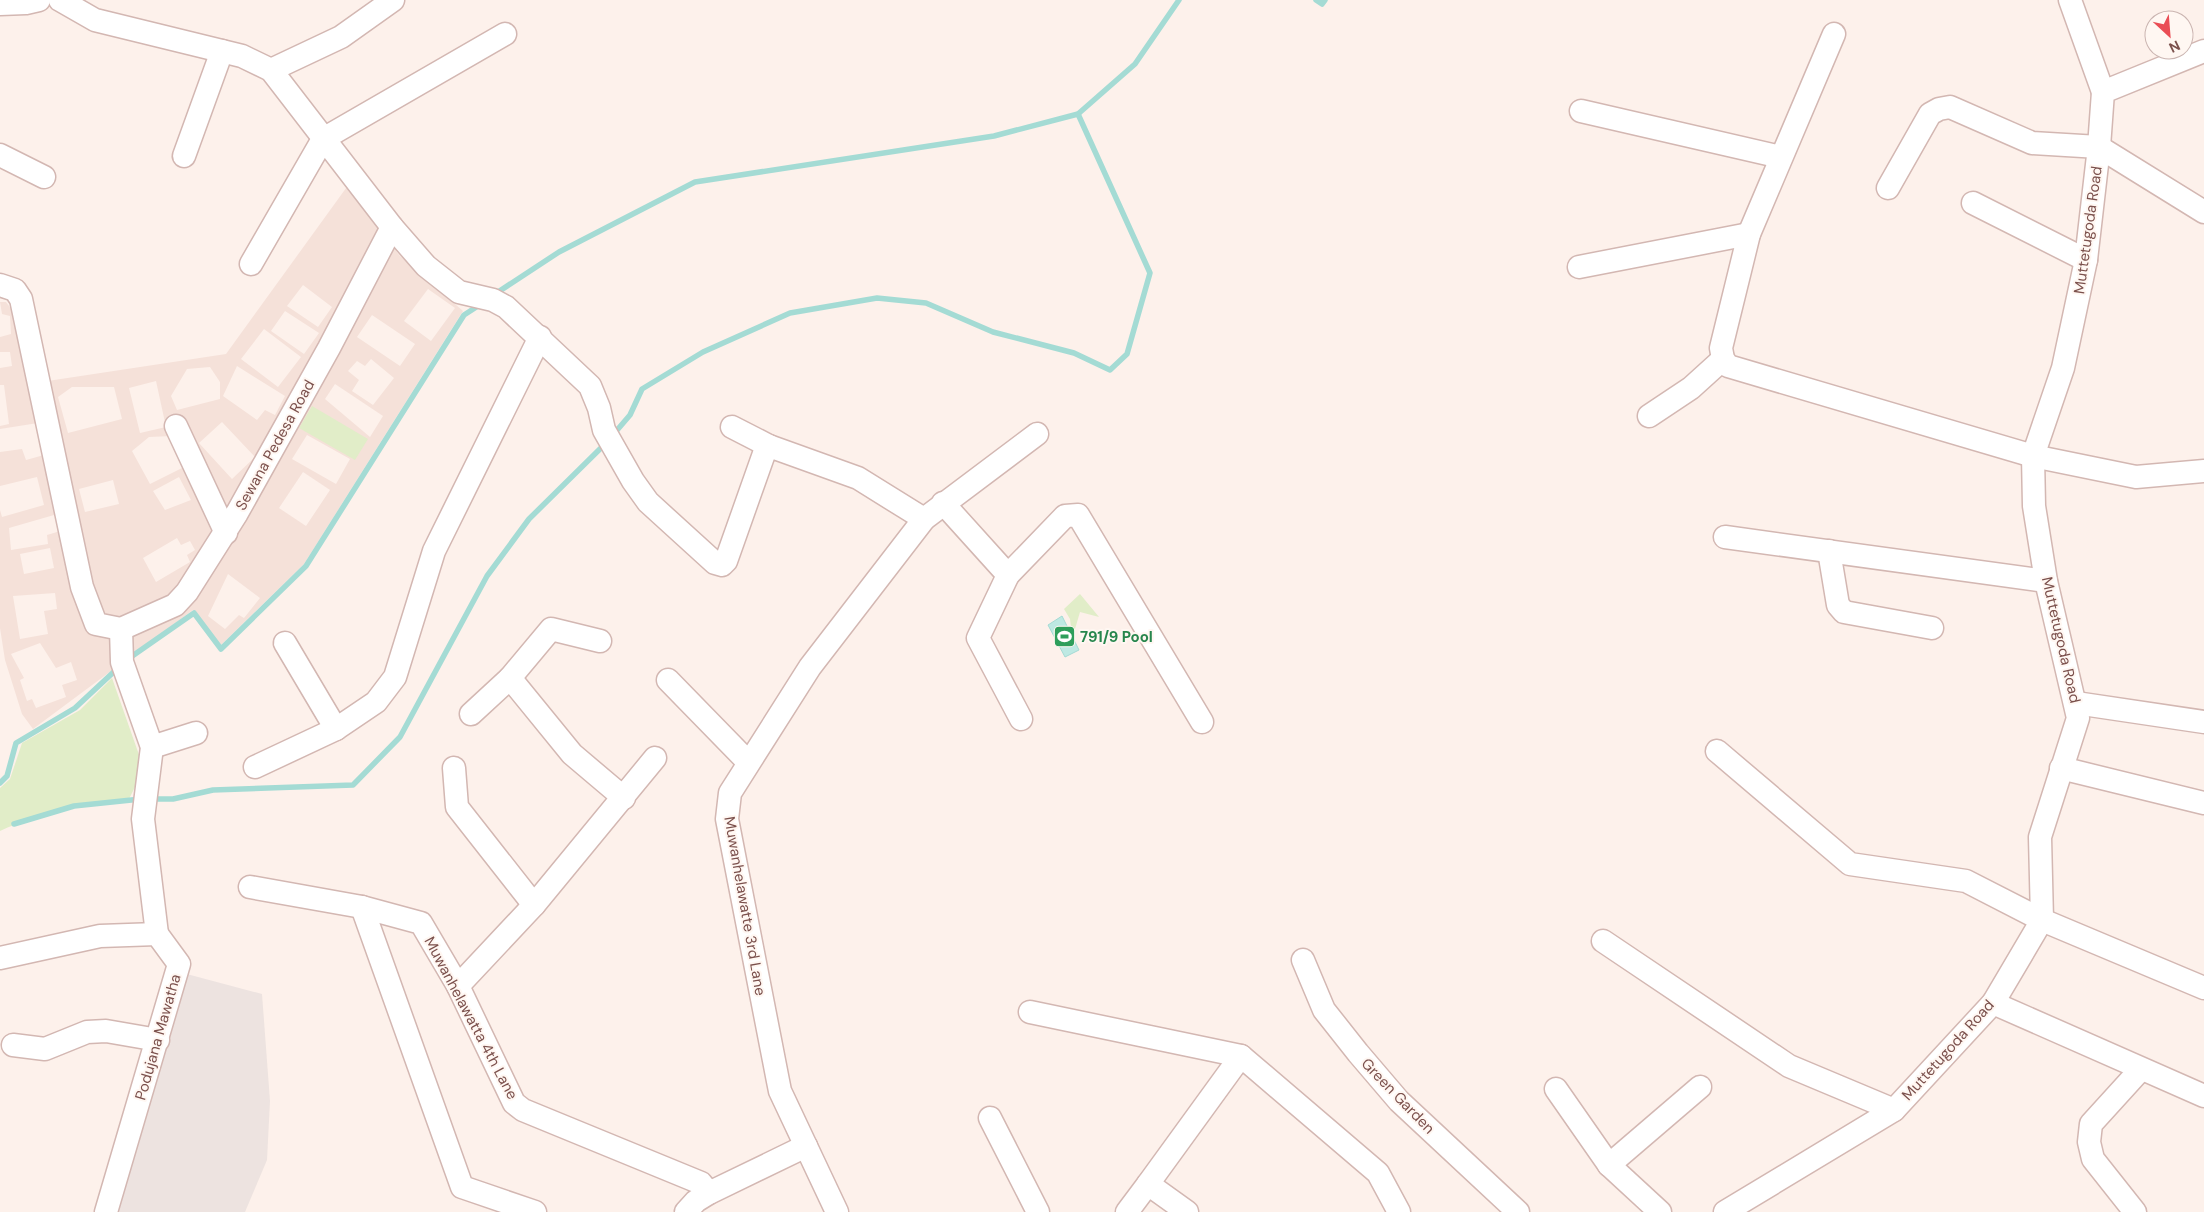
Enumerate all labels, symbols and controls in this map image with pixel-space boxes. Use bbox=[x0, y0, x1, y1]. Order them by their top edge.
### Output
north arrow bbox=[2144, 10, 2194, 60]
text: N bbox=[2166, 36, 2183, 57]
street label: Muttetugoda Road bbox=[2069, 165, 2107, 295]
street label: Sewana Pedesa Road bbox=[231, 376, 319, 514]
street label: Muttetugoda Road bbox=[2037, 575, 2085, 705]
sports icon: 791/9 Pool bbox=[1052, 625, 1076, 649]
place label: 791/9 Pool bbox=[1080, 627, 1153, 647]
street label: Muwanhelawatte 3rd Lane bbox=[719, 815, 771, 997]
street label: Muwanhelawatta 4th Lane bbox=[420, 933, 522, 1103]
street label: Podujana Mawatha bbox=[130, 972, 186, 1102]
street label: Muttetugoda Road bbox=[1897, 995, 1999, 1105]
street label: Green Garden bbox=[1357, 1054, 1439, 1138]

